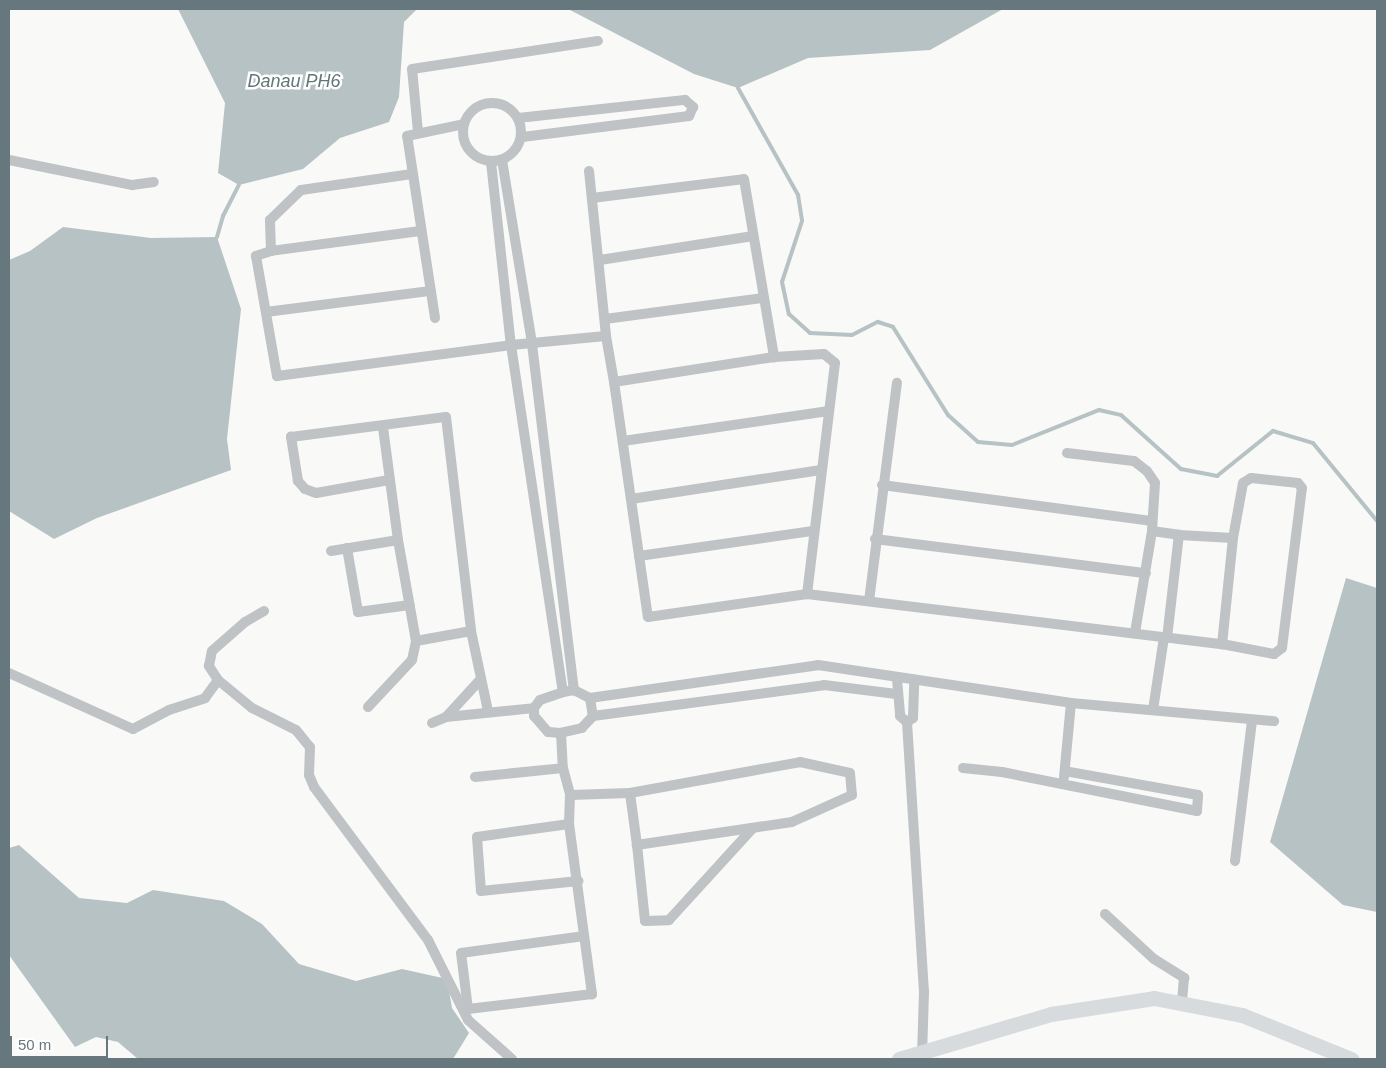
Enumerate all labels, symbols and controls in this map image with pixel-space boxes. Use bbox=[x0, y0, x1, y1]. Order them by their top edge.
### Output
water label: Danau PH6 bbox=[247, 70, 341, 92]
scale bar bbox=[12, 1026, 110, 1058]
text: 50 m bbox=[18, 1036, 51, 1053]

